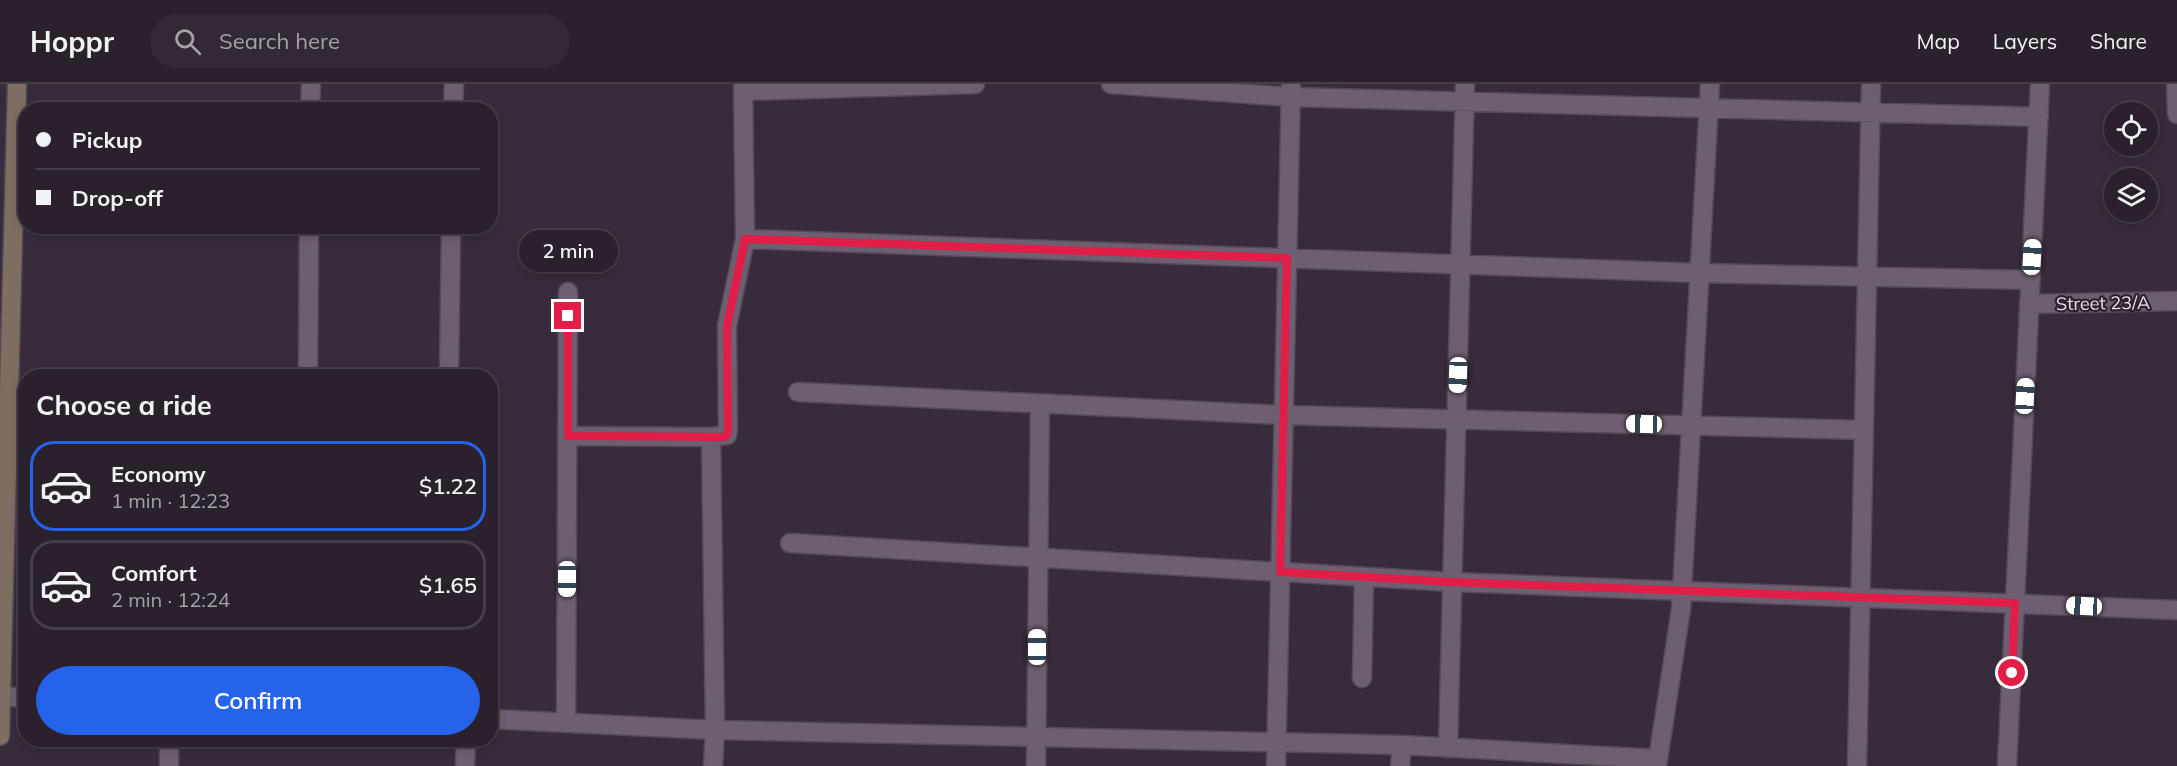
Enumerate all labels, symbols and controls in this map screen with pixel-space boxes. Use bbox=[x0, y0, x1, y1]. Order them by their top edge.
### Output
search box bbox=[150, 14, 570, 68]
text: Hoppr bbox=[30, 24, 114, 59]
icon: search bbox=[171, 25, 204, 58]
text: Search here bbox=[219, 27, 340, 55]
text: Map bbox=[1917, 28, 1960, 54]
text: Layers bbox=[1993, 28, 2057, 54]
text: Share bbox=[2090, 28, 2147, 54]
map controls bbox=[2104, 102, 2158, 222]
button: locate bbox=[2104, 102, 2158, 156]
text: Pickup bbox=[72, 126, 142, 154]
button: layers bbox=[2104, 168, 2158, 222]
text: Drop-off bbox=[72, 184, 163, 212]
callout: 2 min bbox=[518, 229, 618, 271]
text: 2 min bbox=[543, 238, 594, 263]
car bbox=[2022, 239, 2042, 275]
street label: Street 23/A bbox=[2056, 291, 2150, 315]
route end bbox=[554, 302, 581, 329]
car bbox=[1448, 357, 1468, 393]
car bbox=[2015, 378, 2035, 414]
text: Choose a ride bbox=[36, 388, 212, 422]
car bbox=[1626, 415, 1662, 433]
icon: car bbox=[39, 459, 93, 513]
text: Economy bbox=[111, 460, 206, 488]
text: $1.22 bbox=[419, 472, 477, 500]
text: 1 min · 12:23 bbox=[111, 488, 230, 513]
icon: car bbox=[39, 558, 93, 612]
text: Comfort bbox=[111, 559, 197, 587]
car bbox=[558, 561, 576, 597]
text: $1.65 bbox=[419, 571, 477, 599]
text: 2 min · 12:24 bbox=[111, 587, 230, 612]
car bbox=[2066, 596, 2102, 616]
car bbox=[1028, 629, 1046, 665]
route start bbox=[1998, 659, 2025, 686]
button: Confirm bbox=[36, 666, 480, 735]

